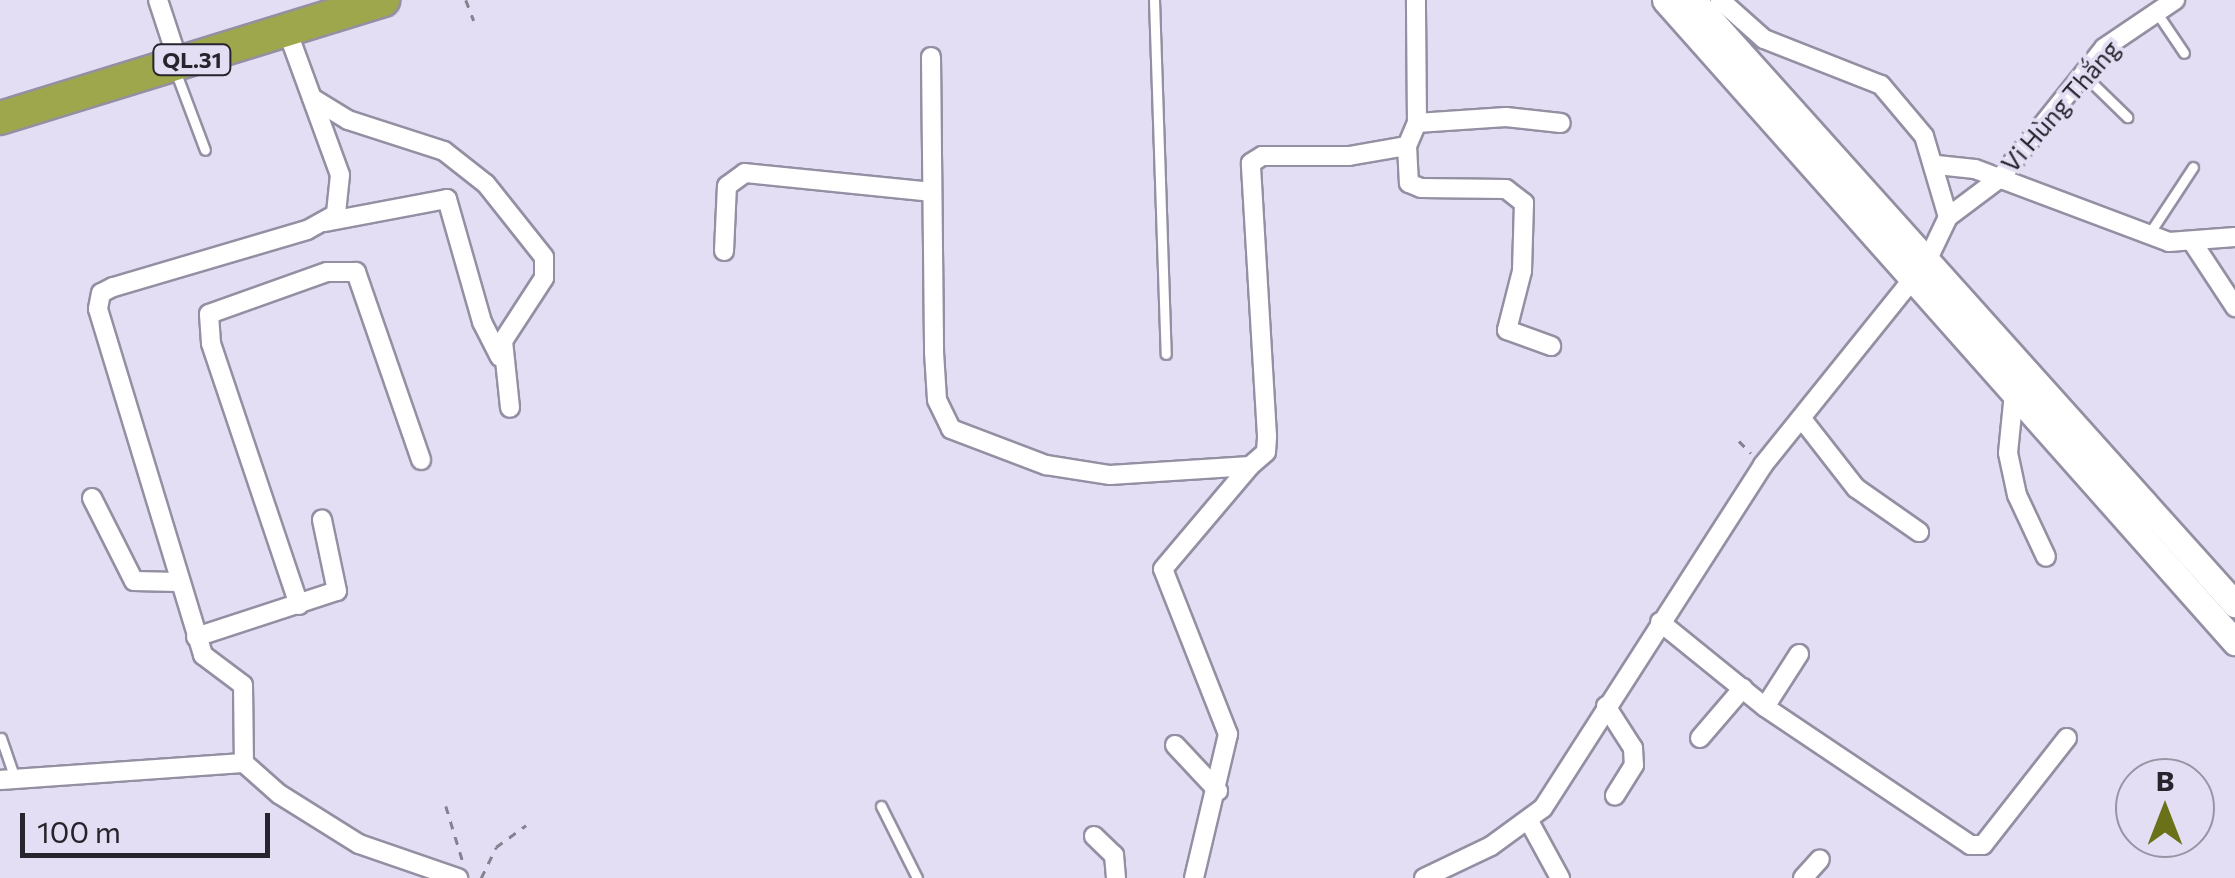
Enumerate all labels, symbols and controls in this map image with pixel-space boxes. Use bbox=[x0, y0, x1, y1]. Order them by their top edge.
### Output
street label: Vi Hùng Thắng bbox=[1995, 34, 2125, 178]
road number: QL.31 bbox=[152, 43, 232, 77]
north arrow bbox=[2115, 758, 2215, 858]
text: B bbox=[2156, 763, 2174, 797]
scale bar bbox=[25, 793, 275, 855]
text: 100 m bbox=[37, 812, 121, 849]

